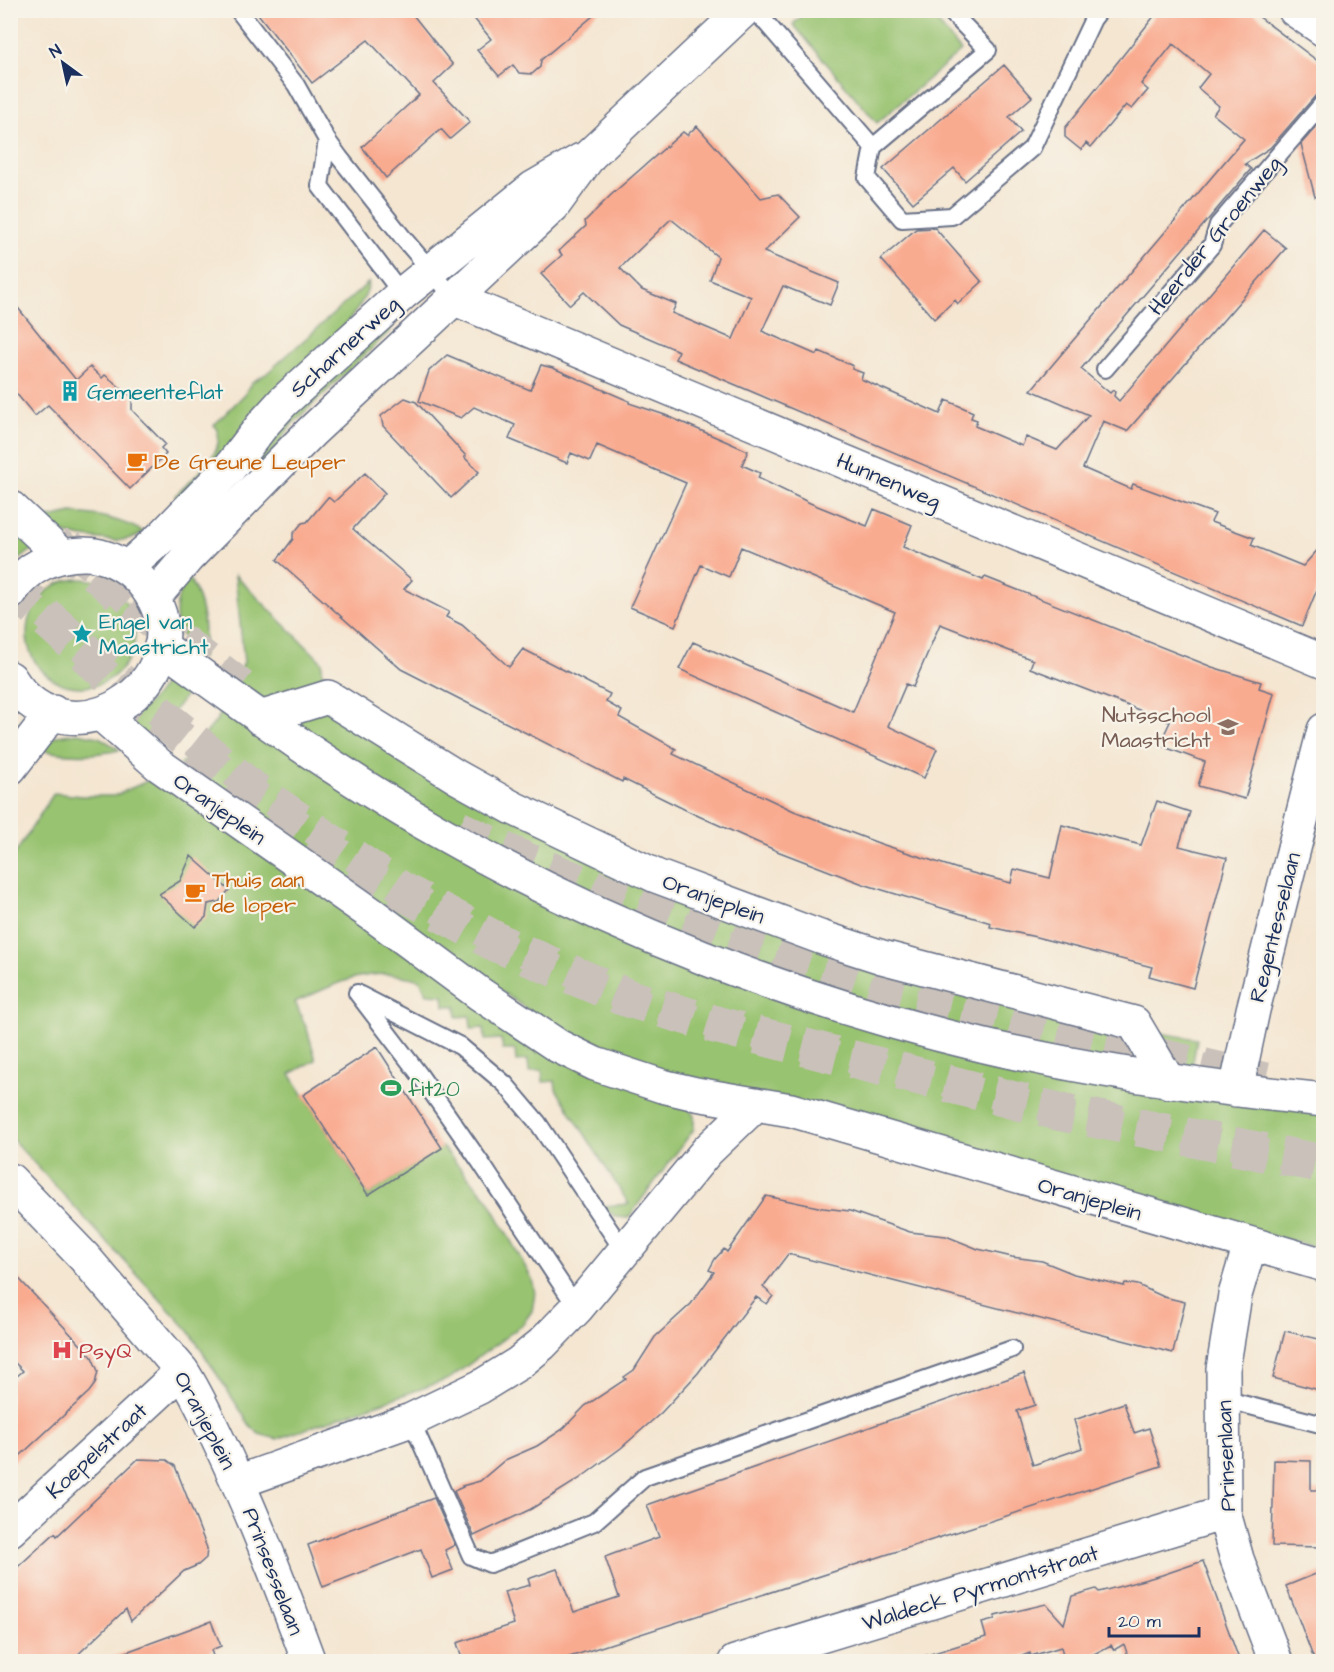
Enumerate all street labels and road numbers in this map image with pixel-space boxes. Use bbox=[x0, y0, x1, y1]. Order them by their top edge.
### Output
street label: Heerder Groenweg bbox=[1141, 150, 1290, 323]
street label: Scharnerweg bbox=[283, 289, 407, 406]
street label: Hunnenweg bbox=[831, 446, 945, 518]
street label: Oranjeplein bbox=[166, 766, 272, 853]
street label: Regentesselaan bbox=[1242, 849, 1310, 1006]
street label: Oranjeplein bbox=[658, 867, 769, 932]
street label: Oranjeplein bbox=[1034, 1170, 1145, 1229]
street label: Oranjeplein bbox=[166, 1366, 243, 1475]
street label: Koepelstraat bbox=[39, 1396, 155, 1506]
street label: Prinsenlaan bbox=[1209, 1400, 1244, 1512]
street label: Prinsesselaan bbox=[234, 1503, 311, 1640]
street label: Waldeck Pyrmontstraat bbox=[858, 1538, 1103, 1640]

